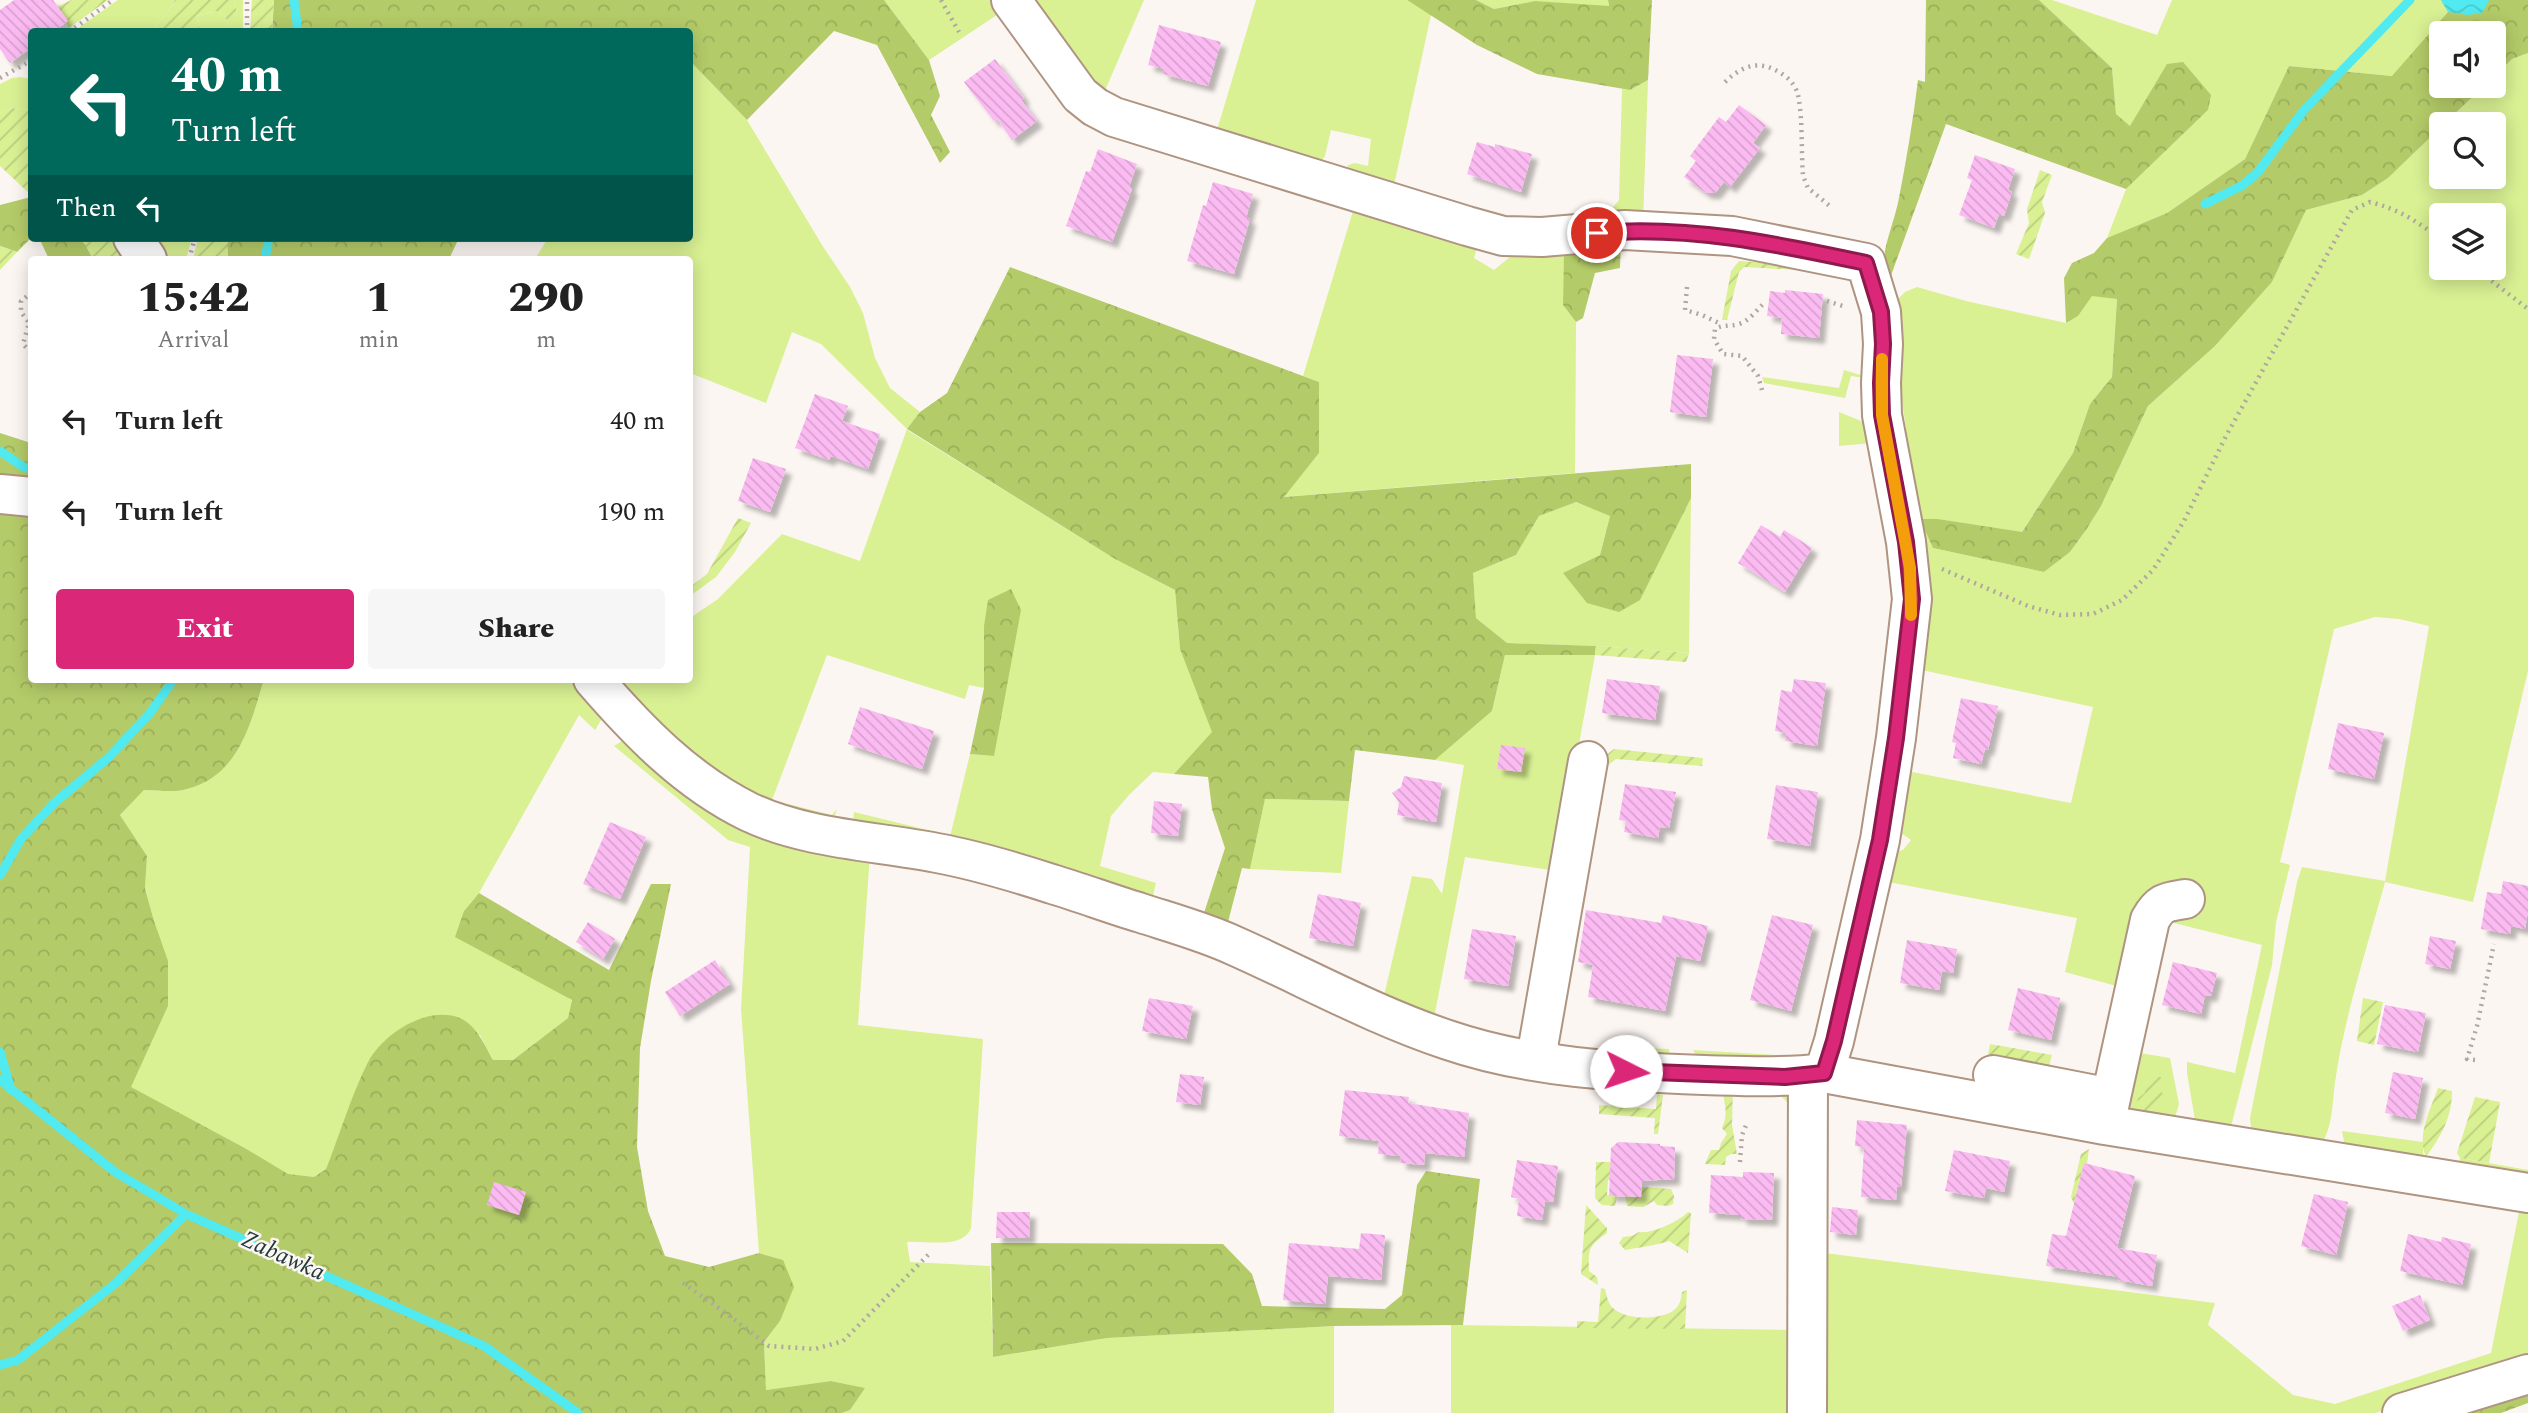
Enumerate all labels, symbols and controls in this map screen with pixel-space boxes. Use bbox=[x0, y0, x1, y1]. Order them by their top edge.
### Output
map controls bbox=[2429, 21, 2506, 280]
button: sound bbox=[2429, 21, 2506, 98]
text: 40 m bbox=[171, 39, 282, 114]
icon: left bbox=[56, 56, 147, 147]
text: Turn left bbox=[171, 107, 297, 156]
button: search bbox=[2429, 112, 2506, 189]
text: Then bbox=[56, 188, 116, 228]
icon: left bbox=[130, 189, 168, 227]
pin bbox=[1567, 203, 1627, 263]
button: layers bbox=[2429, 203, 2506, 280]
icon: arrive bbox=[1578, 214, 1616, 252]
text: 15:42 bbox=[137, 267, 250, 330]
text: 1 bbox=[366, 267, 392, 330]
text: 290 bbox=[508, 267, 584, 330]
text: Arrival bbox=[158, 323, 229, 358]
text: min bbox=[359, 323, 399, 358]
text: m bbox=[536, 323, 556, 358]
text: Turn left bbox=[115, 401, 223, 441]
text: 40 m bbox=[610, 401, 665, 441]
icon: left bbox=[56, 402, 94, 440]
text: Turn left bbox=[115, 492, 223, 532]
text: 190 m bbox=[597, 492, 665, 532]
icon: left bbox=[56, 493, 94, 531]
button: Exit bbox=[56, 589, 354, 669]
button: Share bbox=[368, 589, 665, 669]
position arrow bbox=[1589, 1034, 1663, 1108]
water label: Zabawka bbox=[235, 1222, 331, 1290]

